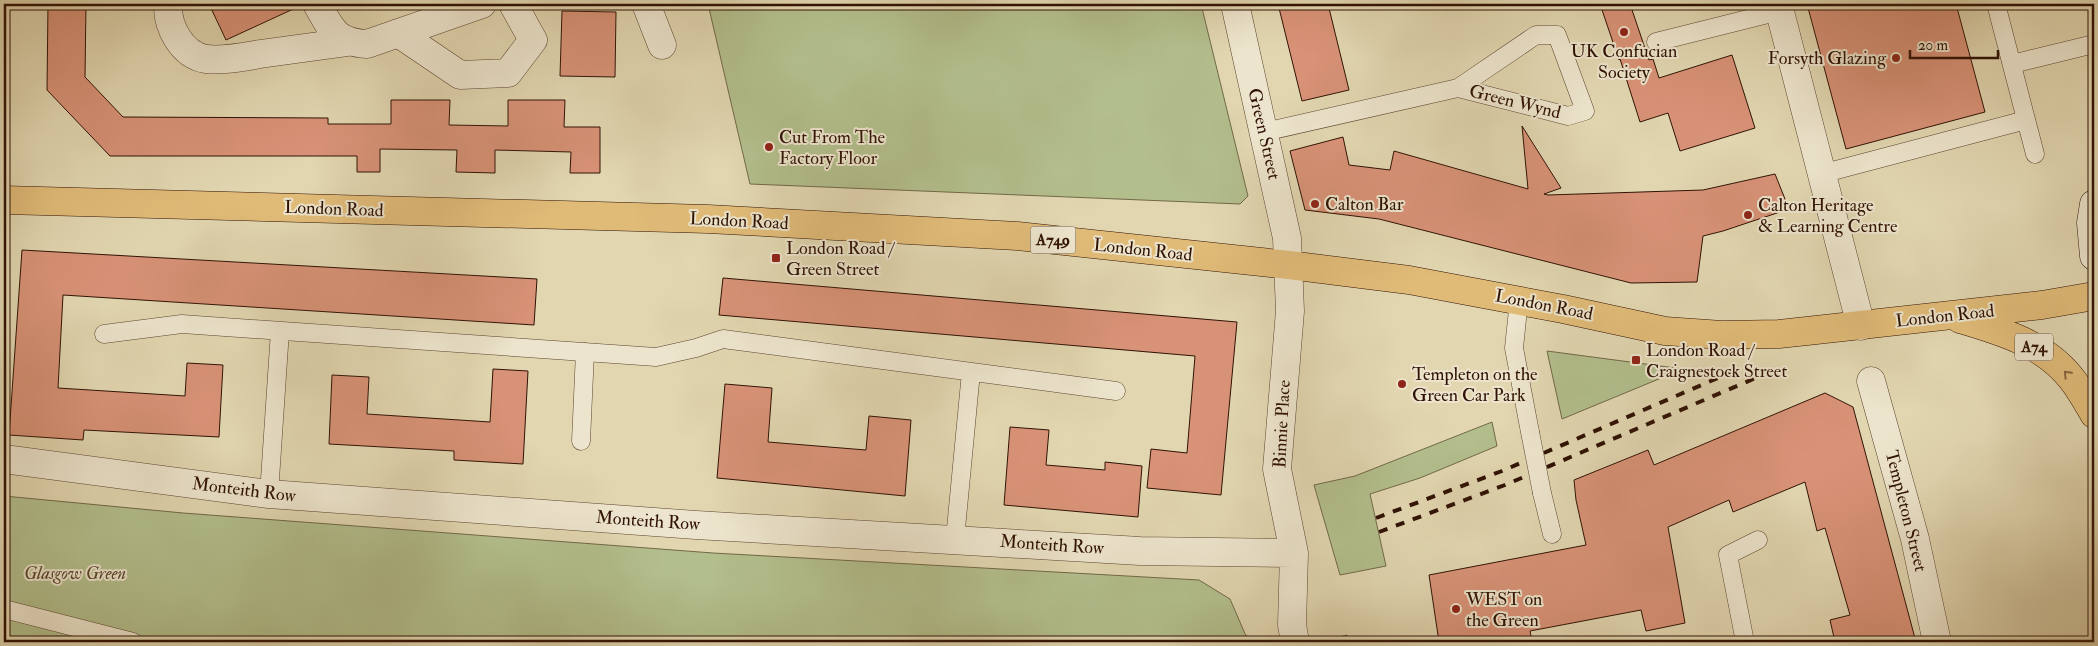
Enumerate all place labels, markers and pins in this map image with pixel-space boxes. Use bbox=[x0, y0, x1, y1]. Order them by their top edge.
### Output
marker: UK Confucian Society bbox=[1618, 26, 1630, 38]
place label: UK Confucian Society bbox=[1571, 40, 1677, 84]
place label: Forsyth Glazing bbox=[1768, 47, 1887, 70]
marker: Forsyth Glazing bbox=[1890, 52, 1902, 64]
place label: Cut From The Factory Floor bbox=[779, 126, 886, 170]
marker: Cut From The Factory Floor bbox=[763, 141, 775, 153]
place label: Calton Bar bbox=[1325, 193, 1404, 216]
place label: Calton Heritage & Learning Centre bbox=[1758, 194, 1898, 238]
marker: Calton Bar bbox=[1309, 198, 1321, 210]
marker: Calton Heritage & Learning Centre bbox=[1742, 209, 1754, 221]
place label: London Road / Green Street bbox=[786, 237, 896, 281]
marker: London Road / Green Street bbox=[770, 252, 782, 264]
place label: London Road / Craignestock Street bbox=[1646, 339, 1787, 383]
marker: London Road / Craignestock Street bbox=[1630, 354, 1642, 366]
place label: Templeton on the Green Car Park bbox=[1412, 363, 1538, 407]
marker: Templeton on the Green Car Park bbox=[1396, 378, 1408, 390]
place label: WEST on the Green bbox=[1465, 588, 1542, 632]
marker: WEST on the Green bbox=[1450, 603, 1462, 615]

